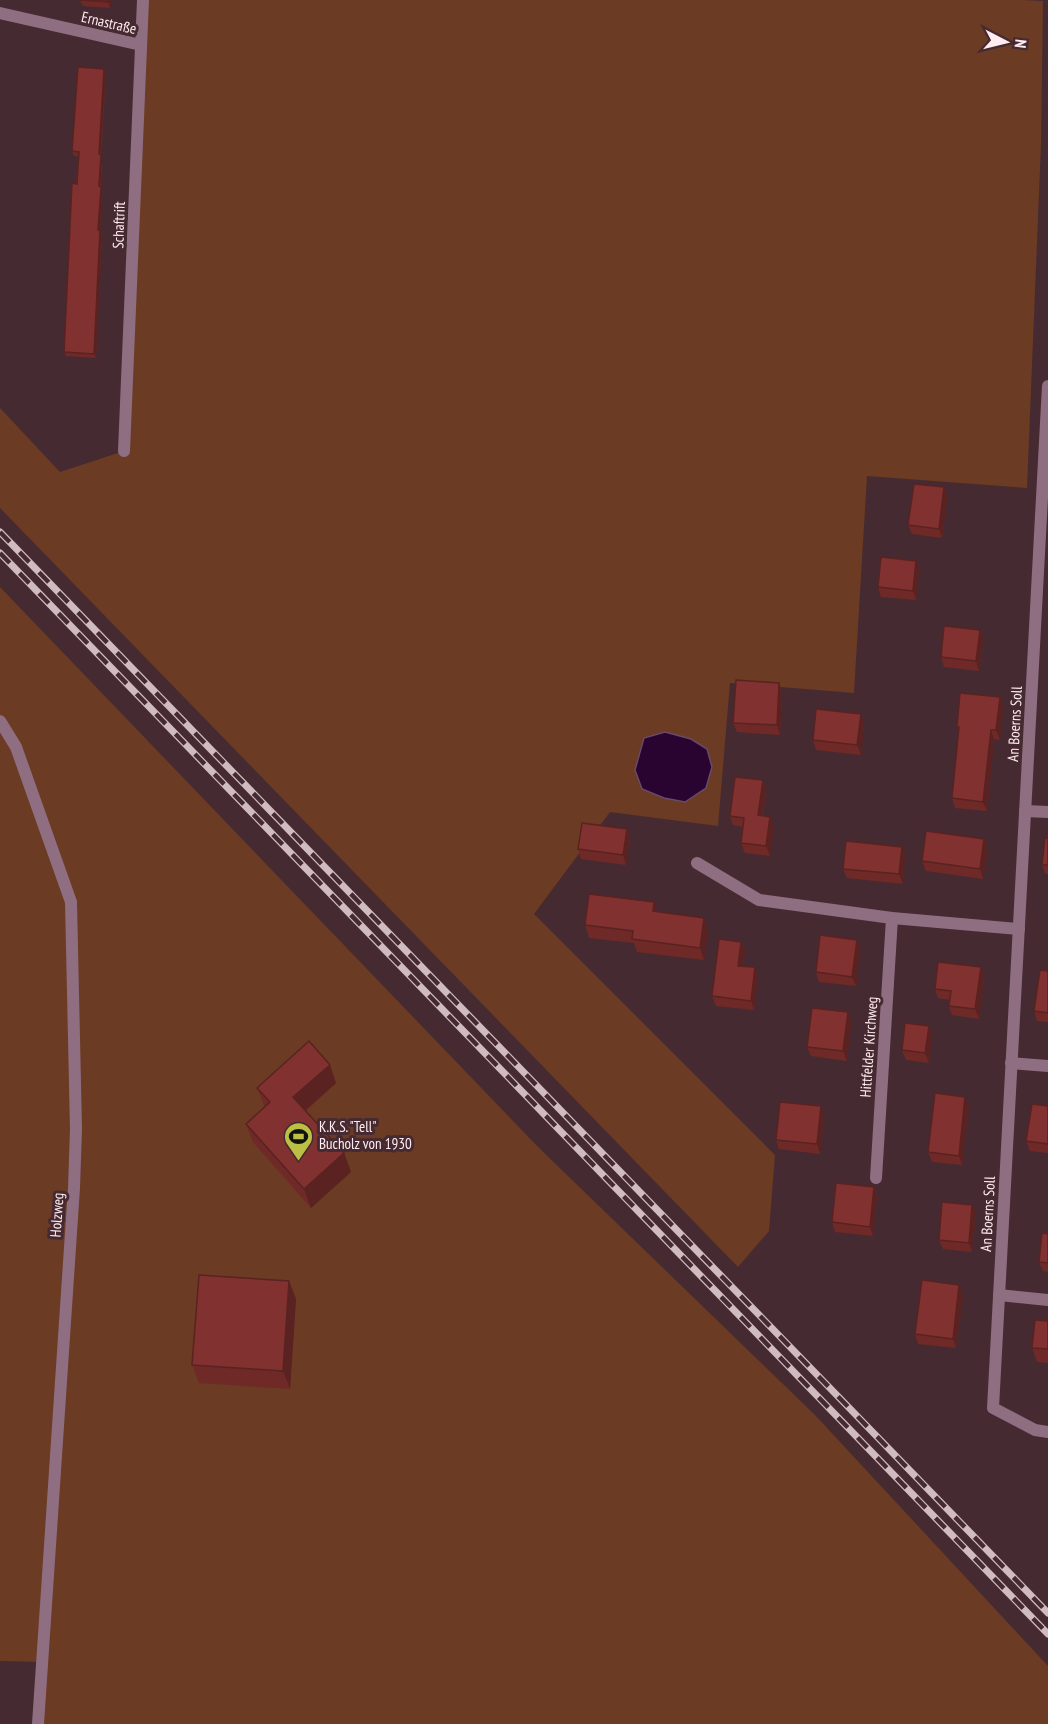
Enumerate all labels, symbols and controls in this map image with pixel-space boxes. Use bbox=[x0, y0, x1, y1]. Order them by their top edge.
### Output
street label: Ernastraße bbox=[80, 7, 139, 38]
north arrow bbox=[976, 12, 1036, 72]
text: N bbox=[1010, 38, 1031, 49]
street label: Schaftrift bbox=[108, 201, 129, 249]
street label: An Boerns Soll bbox=[1003, 685, 1026, 762]
street label: Hittfelder Kirchweg bbox=[856, 996, 881, 1098]
place label: K.K.S. "Tell" Bucholz von 1930 bbox=[319, 1117, 412, 1153]
sports icon: K.K.S. "Tell" Bucholz von 1930 bbox=[282, 1120, 314, 1162]
street label: An Boerns Soll bbox=[976, 1175, 999, 1252]
street label: Holzweg bbox=[45, 1192, 68, 1238]

